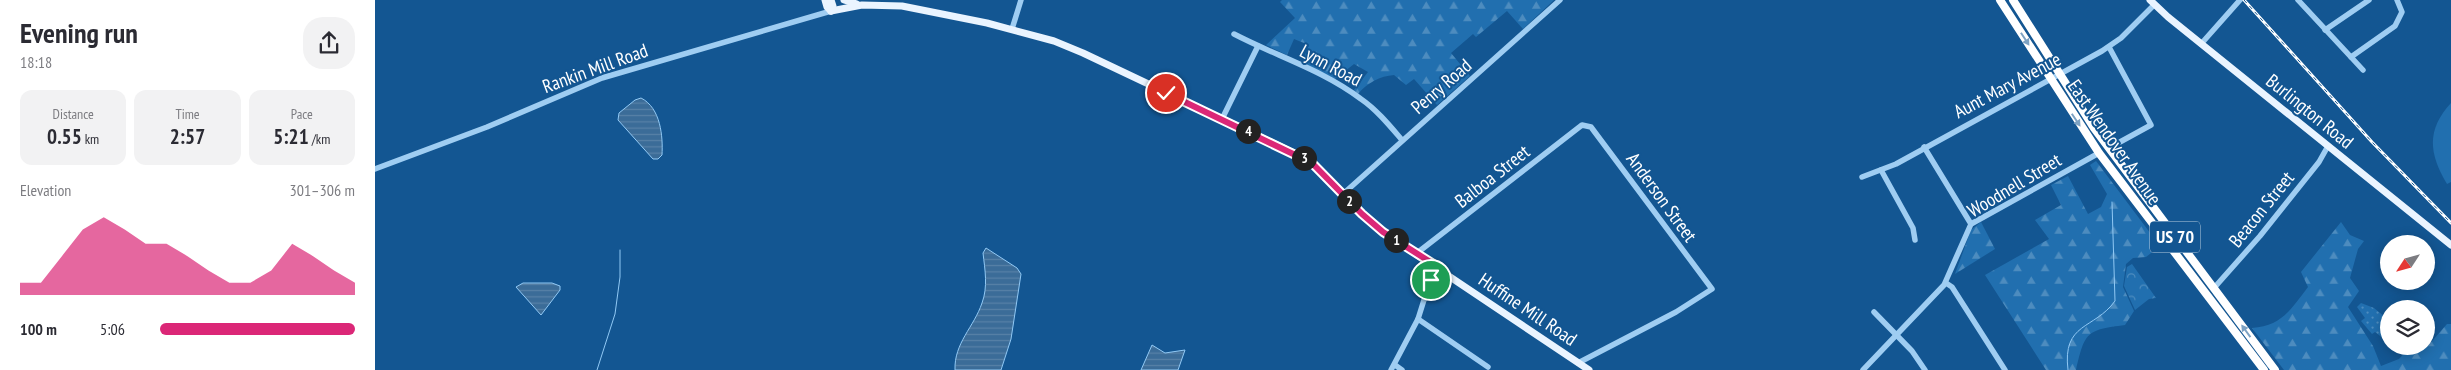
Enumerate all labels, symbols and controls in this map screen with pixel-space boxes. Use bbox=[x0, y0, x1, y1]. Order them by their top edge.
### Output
text: Evening run bbox=[20, 14, 138, 51]
button: share bbox=[303, 17, 355, 69]
one-way arrow bbox=[2021, 33, 2030, 46]
street label: Rankin Mill Road bbox=[539, 38, 651, 98]
street label: Lynn Road bbox=[1296, 39, 1366, 91]
street label: Aunt Mary Avenue bbox=[1949, 47, 2065, 123]
text: 18:18 bbox=[20, 52, 52, 72]
street label: Penry Road bbox=[1406, 53, 1476, 119]
street label: Burlington Road bbox=[2261, 68, 2359, 154]
pin bbox=[1145, 72, 1187, 114]
street label: East Wendover Avenue bbox=[2063, 75, 2167, 209]
icon: check bbox=[1152, 79, 1180, 107]
text: Distance bbox=[53, 105, 94, 123]
text: Time bbox=[175, 105, 200, 123]
text: Pace bbox=[291, 105, 313, 123]
one-way arrow bbox=[2072, 113, 2081, 127]
pin: 4 bbox=[1235, 118, 1261, 144]
text: 4 bbox=[1245, 122, 1252, 140]
text: 0.55 bbox=[47, 123, 82, 150]
text: 2:57 bbox=[170, 123, 205, 150]
text: 5:21 bbox=[273, 123, 309, 150]
text: km bbox=[82, 130, 99, 148]
text: /km bbox=[309, 130, 330, 148]
street label: Balboa Street bbox=[1450, 139, 1535, 213]
pin: 3 bbox=[1291, 146, 1317, 170]
street label: Anderson Street bbox=[1621, 147, 1703, 247]
street label: Woodnell Street bbox=[1963, 147, 2066, 222]
text: 3 bbox=[1301, 149, 1308, 167]
street label: Beacon Street bbox=[2223, 166, 2299, 252]
text: Elevation bbox=[20, 180, 71, 200]
text: 301–306 m bbox=[290, 180, 355, 200]
pin: 2 bbox=[1337, 188, 1361, 214]
text: 2 bbox=[1346, 192, 1353, 210]
road number: US 70 bbox=[2150, 222, 2200, 252]
pin: 1 bbox=[1383, 228, 1409, 252]
text: 1 bbox=[1393, 231, 1400, 249]
north arrow bbox=[2380, 235, 2435, 290]
map controls bbox=[2380, 235, 2435, 355]
pin bbox=[1410, 259, 1452, 301]
icon: arrive bbox=[1417, 266, 1445, 294]
street label: Huffine Mill Road bbox=[1474, 267, 1582, 351]
button: layers bbox=[2380, 300, 2435, 355]
text: 100 m bbox=[20, 319, 57, 339]
text: 5:06 bbox=[100, 319, 125, 339]
one-way arrow bbox=[2241, 324, 2251, 338]

